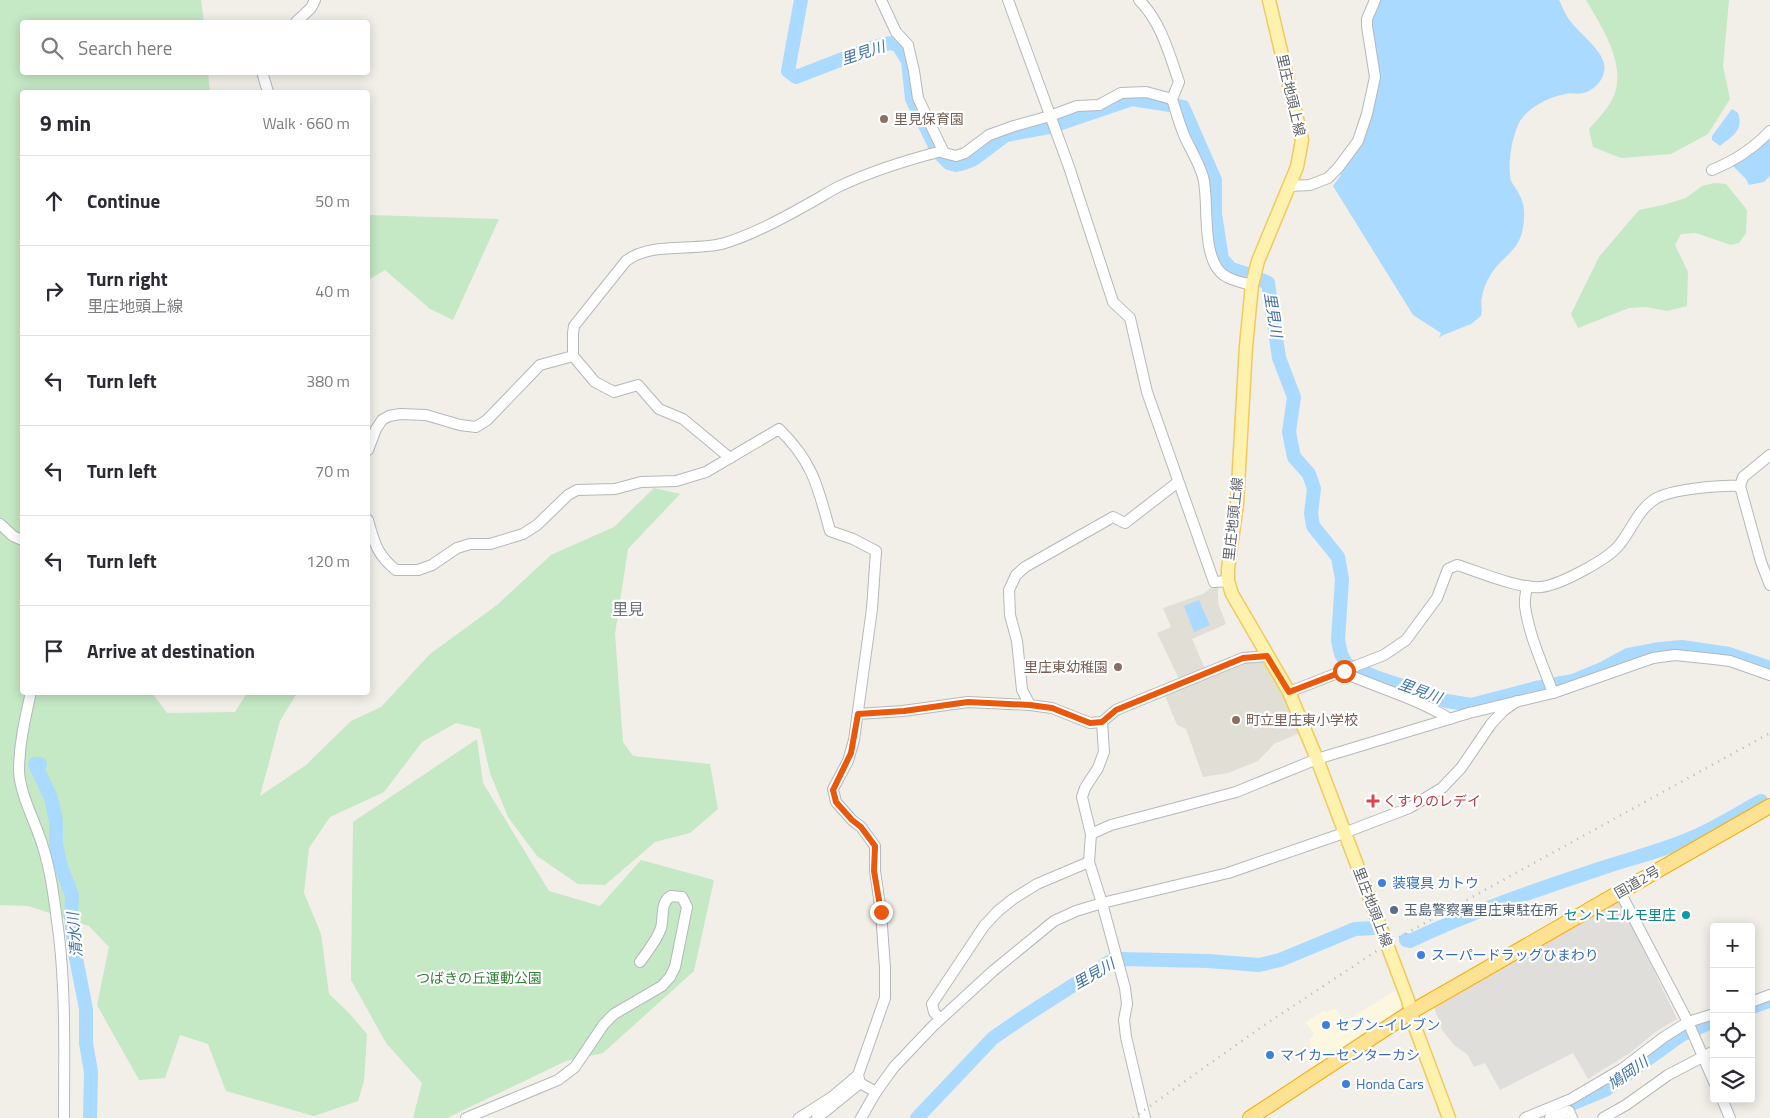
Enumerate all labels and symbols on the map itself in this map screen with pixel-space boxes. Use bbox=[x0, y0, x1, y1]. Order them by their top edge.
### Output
water label: 里見川 bbox=[838, 34, 890, 70]
street label: 里庄地頭上線 bbox=[1272, 52, 1311, 138]
place label: 里見保育園 bbox=[894, 108, 964, 129]
marker: 里見保育園 bbox=[878, 113, 890, 125]
water label: 里見川 bbox=[1259, 291, 1289, 341]
street label: 里庄地頭上線 bbox=[1218, 476, 1247, 562]
district label: 里見 bbox=[612, 597, 644, 621]
place label: 里庄東幼稚園 bbox=[1024, 656, 1108, 677]
route start bbox=[1333, 660, 1356, 683]
marker: 里庄東幼稚園 bbox=[1112, 661, 1124, 673]
water label: 里見川 bbox=[1395, 672, 1447, 710]
place label: 町立里庄東小学校 bbox=[1246, 709, 1358, 730]
marker: 町立里庄東小学校 bbox=[1230, 714, 1242, 726]
place label: くすりのレデイ bbox=[1383, 790, 1481, 811]
marker: くすりのレデイ bbox=[1367, 795, 1379, 807]
street label: 国道2号 bbox=[1610, 860, 1664, 903]
street label: 里庄地頭上線 bbox=[1349, 864, 1398, 950]
place label: 装寝具 カトウ bbox=[1392, 872, 1479, 893]
marker: 装寝具 カトウ bbox=[1376, 877, 1388, 889]
place label: 玉島警察署里庄東駐在所 bbox=[1404, 899, 1558, 920]
route end bbox=[870, 901, 893, 924]
marker: 玉島警察署里庄東駐在所 bbox=[1388, 904, 1400, 916]
place label: セントエルモ里庄 bbox=[1564, 904, 1676, 925]
marker: セントエルモ里庄 bbox=[1680, 909, 1692, 921]
water label: 清水川 bbox=[61, 910, 88, 958]
place label: スーパードラッグひまわり bbox=[1431, 944, 1599, 965]
marker: スーパードラッグひまわり bbox=[1415, 949, 1427, 961]
water label: 里見川 bbox=[1069, 951, 1121, 995]
park label: つばきの丘運動公園 bbox=[416, 967, 542, 988]
place label: セブン-イレブン bbox=[1336, 1014, 1440, 1035]
marker: セブン-イレブン bbox=[1320, 1019, 1332, 1031]
place label: マイカーセンターカシ bbox=[1280, 1044, 1420, 1065]
marker: マイカーセンターカシ bbox=[1264, 1049, 1276, 1061]
water label: 鳩岡川 bbox=[1603, 1049, 1654, 1095]
place label: Honda Cars bbox=[1356, 1073, 1424, 1094]
marker: Honda Cars bbox=[1340, 1078, 1352, 1090]

